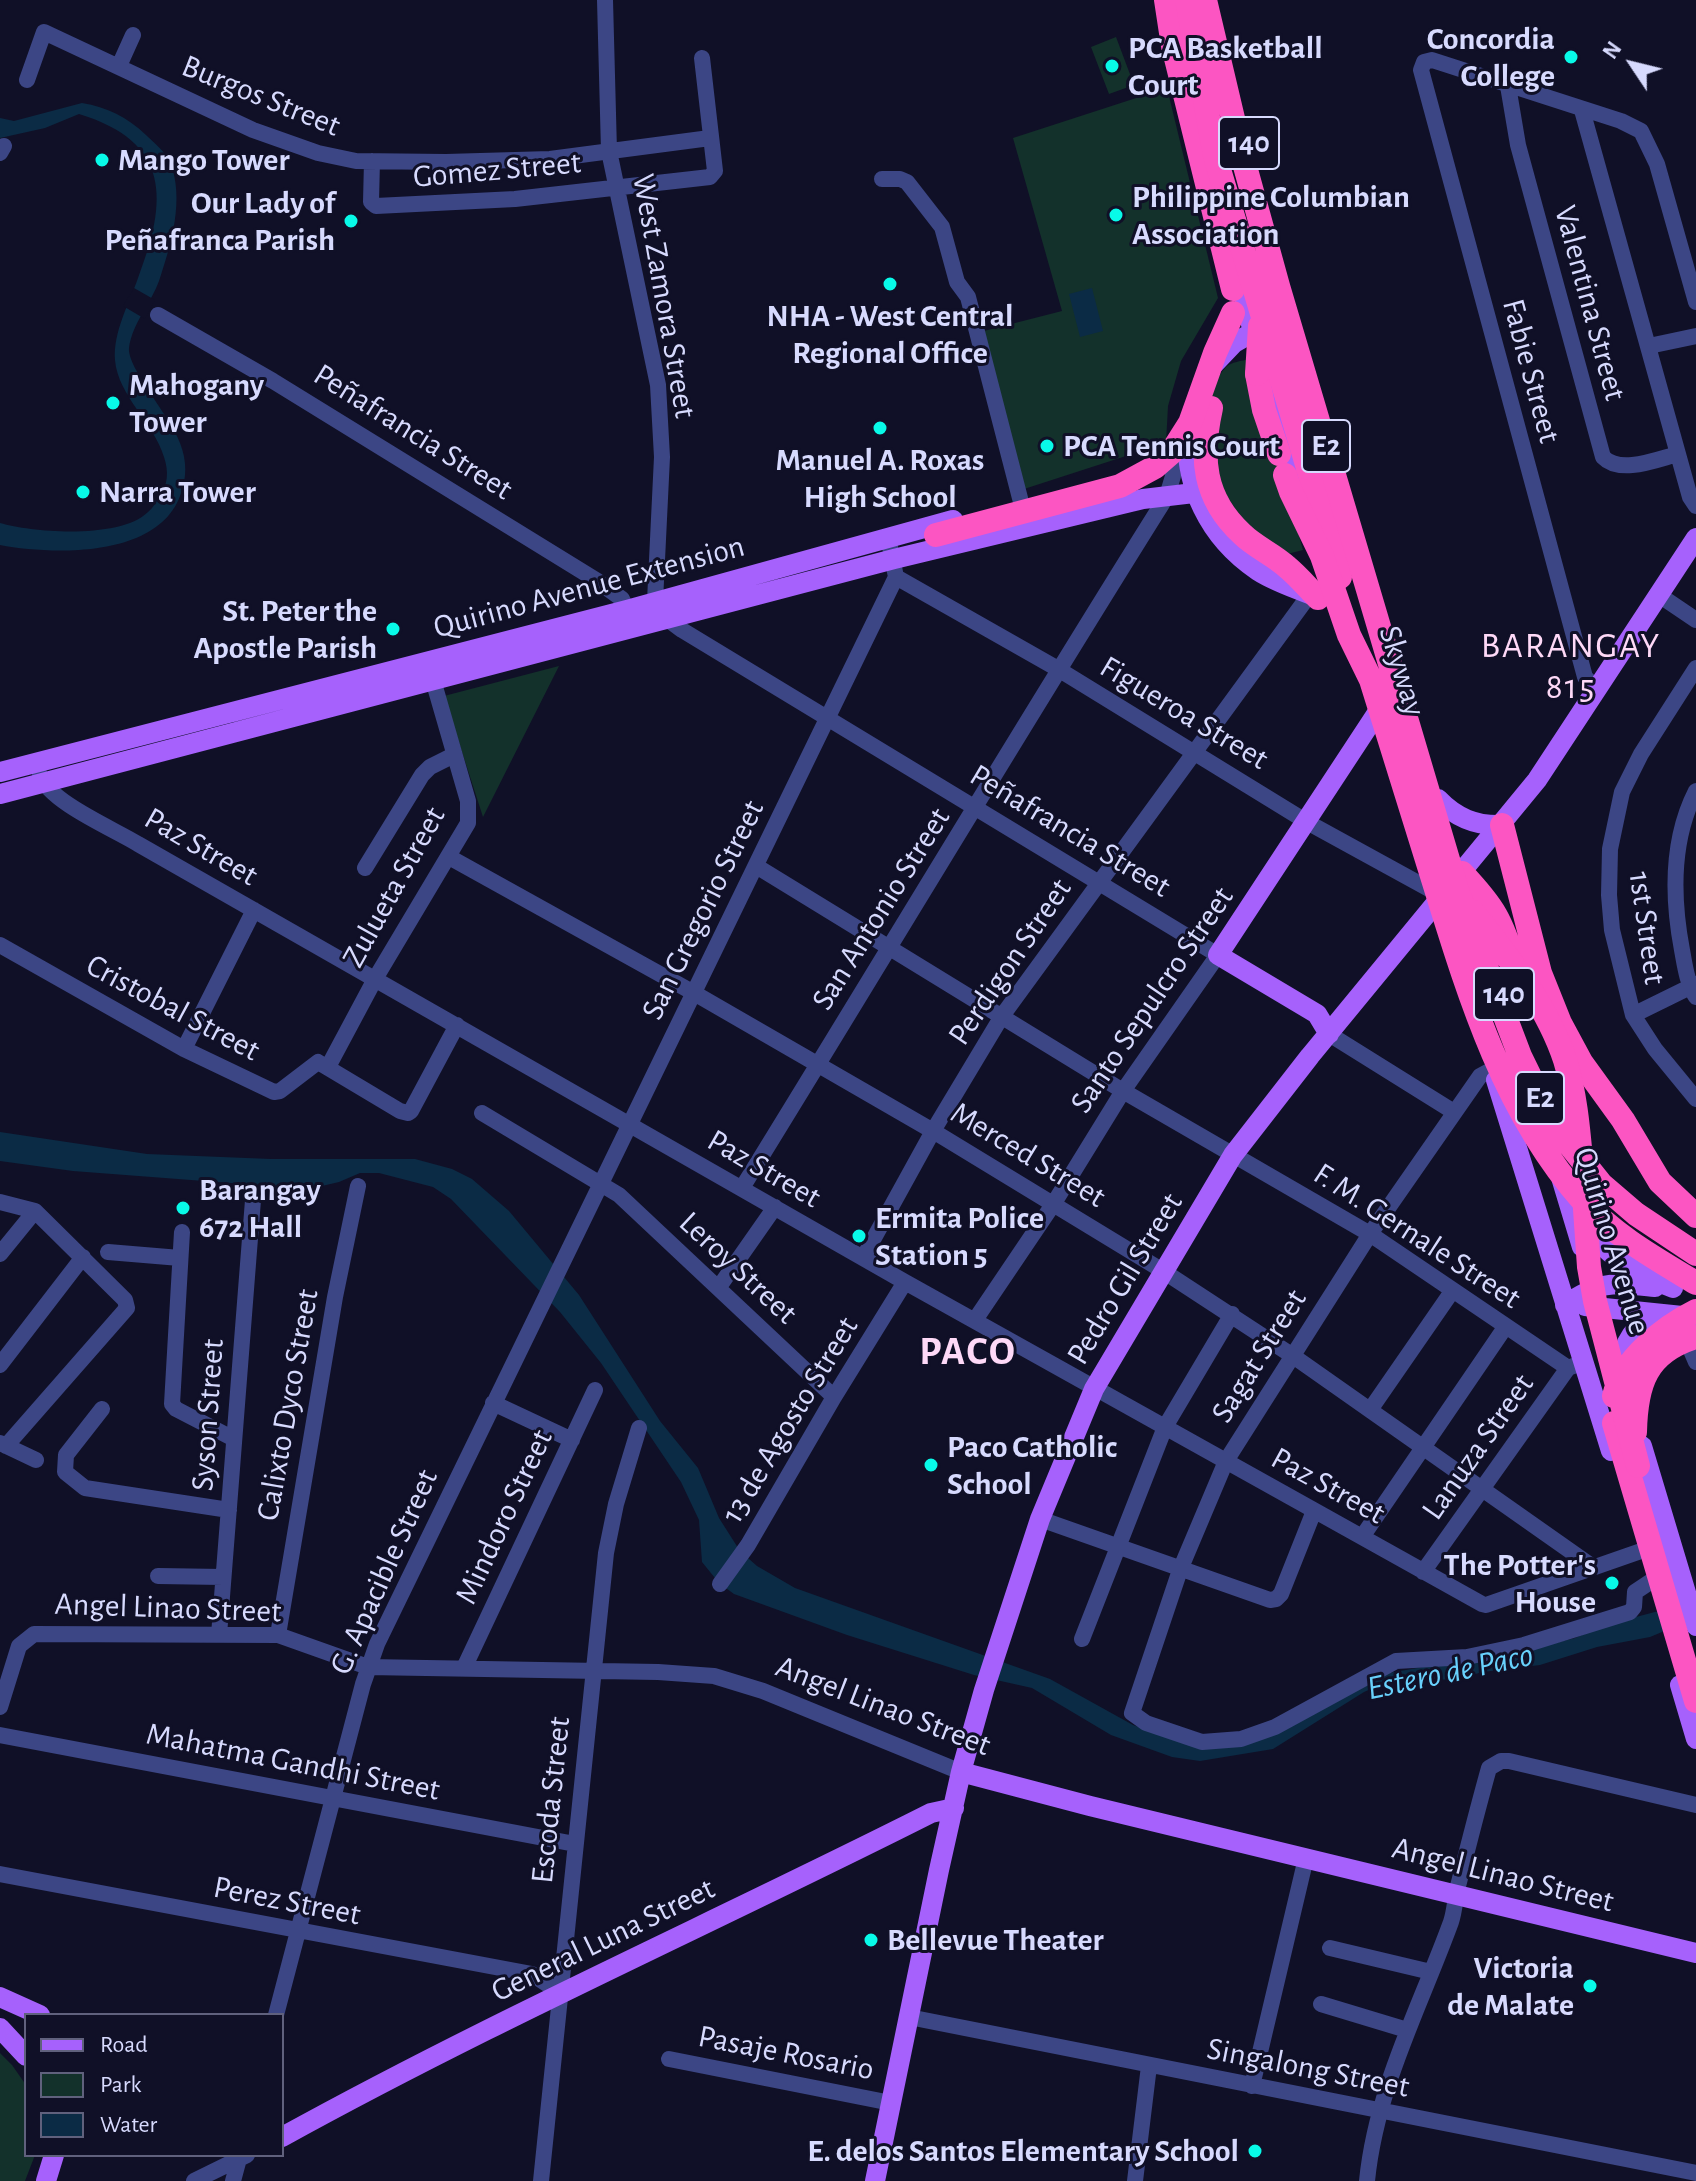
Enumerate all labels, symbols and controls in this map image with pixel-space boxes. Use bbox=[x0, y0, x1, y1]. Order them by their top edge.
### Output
place label: Concordia College bbox=[1427, 20, 1555, 95]
north arrow bbox=[1592, 24, 1672, 104]
place label: PCA Basketball Court bbox=[1128, 29, 1323, 104]
text: N bbox=[1599, 38, 1626, 63]
street label: Burgos Street bbox=[176, 47, 346, 145]
marker: Concordia College bbox=[1562, 48, 1580, 66]
marker: PCA Basketball Court bbox=[1103, 57, 1121, 75]
road number: 140 bbox=[1219, 117, 1279, 169]
place label: Mango Tower bbox=[118, 141, 290, 179]
street label: Gomez Street bbox=[412, 144, 582, 196]
marker: Mango Tower bbox=[93, 151, 111, 169]
street label: West Zamora Street bbox=[624, 171, 704, 421]
place label: Philippine Columbian Association bbox=[1132, 178, 1410, 253]
place label: Our Lady of Peñafranca Parish bbox=[105, 184, 335, 259]
street label: Valentina Street bbox=[1546, 201, 1634, 405]
marker: Philippine Columbian Association bbox=[1107, 206, 1125, 224]
marker: Our Lady of Peñafranca Parish bbox=[342, 212, 360, 230]
marker: NHA - West Central Regional Office bbox=[881, 275, 899, 293]
street label: Fabie Street bbox=[1493, 295, 1569, 447]
place label: NHA - West Central Regional Office bbox=[766, 297, 1014, 372]
street label: Peñafrancia Street bbox=[307, 356, 519, 508]
place label: Mahogany Tower bbox=[129, 366, 264, 441]
marker: Mahogany Tower bbox=[104, 394, 122, 412]
marker: Manuel A. Roxas High School bbox=[871, 419, 889, 437]
road number: E2 bbox=[1302, 420, 1350, 472]
place label: PCA Tennis Court bbox=[1063, 427, 1280, 465]
marker: PCA Tennis Court bbox=[1038, 437, 1056, 455]
place label: Manuel A. Roxas High School bbox=[776, 441, 984, 516]
place label: Narra Tower bbox=[99, 473, 256, 511]
marker: Narra Tower bbox=[74, 483, 92, 501]
street label: Quirino Avenue Extension bbox=[429, 527, 749, 647]
place label: St. Peter the Apostle Parish bbox=[194, 592, 377, 667]
marker: St. Peter the Apostle Parish bbox=[384, 620, 402, 638]
street label: Skyway bbox=[1370, 621, 1434, 721]
district label: BARANGAY 815 bbox=[1481, 624, 1661, 709]
street label: Figueroa Street bbox=[1093, 648, 1275, 778]
street label: Peñafrancia Street bbox=[963, 756, 1177, 906]
street label: San Gregorio Street bbox=[633, 794, 773, 1026]
street label: Paz Street bbox=[138, 799, 264, 895]
street label: Zulueta Street bbox=[334, 800, 454, 974]
street label: San Antonio Street bbox=[803, 801, 959, 1017]
street label: 1st Street bbox=[1620, 869, 1674, 987]
street label: Perdigon Street bbox=[940, 871, 1080, 1053]
street label: Santo Sepulcro Street bbox=[1062, 880, 1242, 1120]
street label: Cristobal Street bbox=[80, 946, 266, 1070]
road number: 140 bbox=[1474, 968, 1534, 1020]
road number: E2 bbox=[1516, 1072, 1564, 1124]
street label: Merced Street bbox=[944, 1094, 1112, 1216]
street label: Paz Street bbox=[701, 1121, 827, 1217]
street label: Quirino Avenue bbox=[1565, 1143, 1659, 1339]
street label: F. M. Gernale Street bbox=[1306, 1155, 1528, 1317]
place label: Barangay 672 Hall bbox=[199, 1171, 321, 1246]
street label: Pedro Gil Street bbox=[1059, 1186, 1191, 1372]
marker: Barangay 672 Hall bbox=[174, 1199, 192, 1217]
place label: Ermita Police Station 5 bbox=[875, 1199, 1044, 1274]
street label: Leroy Street bbox=[671, 1204, 805, 1332]
marker: Ermita Police Station 5 bbox=[850, 1227, 868, 1245]
street label: Sagat Street bbox=[1203, 1282, 1315, 1430]
street label: Calixto Dyco Street bbox=[249, 1286, 327, 1524]
street label: 13 de Agosto Street bbox=[713, 1310, 867, 1530]
district label: PACO bbox=[919, 1328, 1017, 1376]
street label: Syson Street bbox=[184, 1338, 232, 1492]
street label: Lanuza Street bbox=[1414, 1367, 1542, 1527]
street label: Mindoro Street bbox=[447, 1424, 561, 1610]
place label: Paco Catholic School bbox=[947, 1428, 1117, 1503]
street label: Paz Street bbox=[1264, 1439, 1392, 1533]
marker: Paco Catholic School bbox=[922, 1456, 940, 1474]
street label: G. Apacible Street bbox=[322, 1463, 446, 1681]
place label: The Potter's House bbox=[1443, 1546, 1596, 1621]
marker: The Potter's House bbox=[1603, 1574, 1621, 1592]
street label: Angel Linao Street bbox=[54, 1585, 282, 1631]
water label: Estero de Paco bbox=[1363, 1634, 1537, 1710]
street label: Angel Linao Street bbox=[770, 1647, 996, 1765]
street label: Mahatma Gandhi Street bbox=[143, 1715, 443, 1809]
street label: Escoda Street bbox=[523, 1715, 579, 1885]
street label: Angel Linao Street bbox=[1388, 1829, 1618, 1921]
street label: Perez Street bbox=[210, 1868, 364, 1934]
street label: General Luna Street bbox=[485, 1869, 721, 2011]
place label: Bellevue Theater bbox=[887, 1921, 1104, 1959]
marker: Bellevue Theater bbox=[862, 1931, 880, 1949]
place label: Victoria de Malate bbox=[1447, 1949, 1574, 2024]
marker: Victoria de Malate bbox=[1581, 1977, 1599, 1995]
legend bbox=[24, 2013, 284, 2157]
street label: Pasaje Rosario bbox=[695, 2017, 877, 2089]
street label: Singalong Street bbox=[1204, 2030, 1412, 2106]
text: Road bbox=[100, 2033, 148, 2057]
text: Park bbox=[100, 2073, 141, 2097]
text: Water bbox=[100, 2113, 157, 2137]
place label: E. delos Santos Elementary School bbox=[807, 2132, 1239, 2170]
marker: E. delos Santos Elementary School bbox=[1246, 2142, 1264, 2160]

